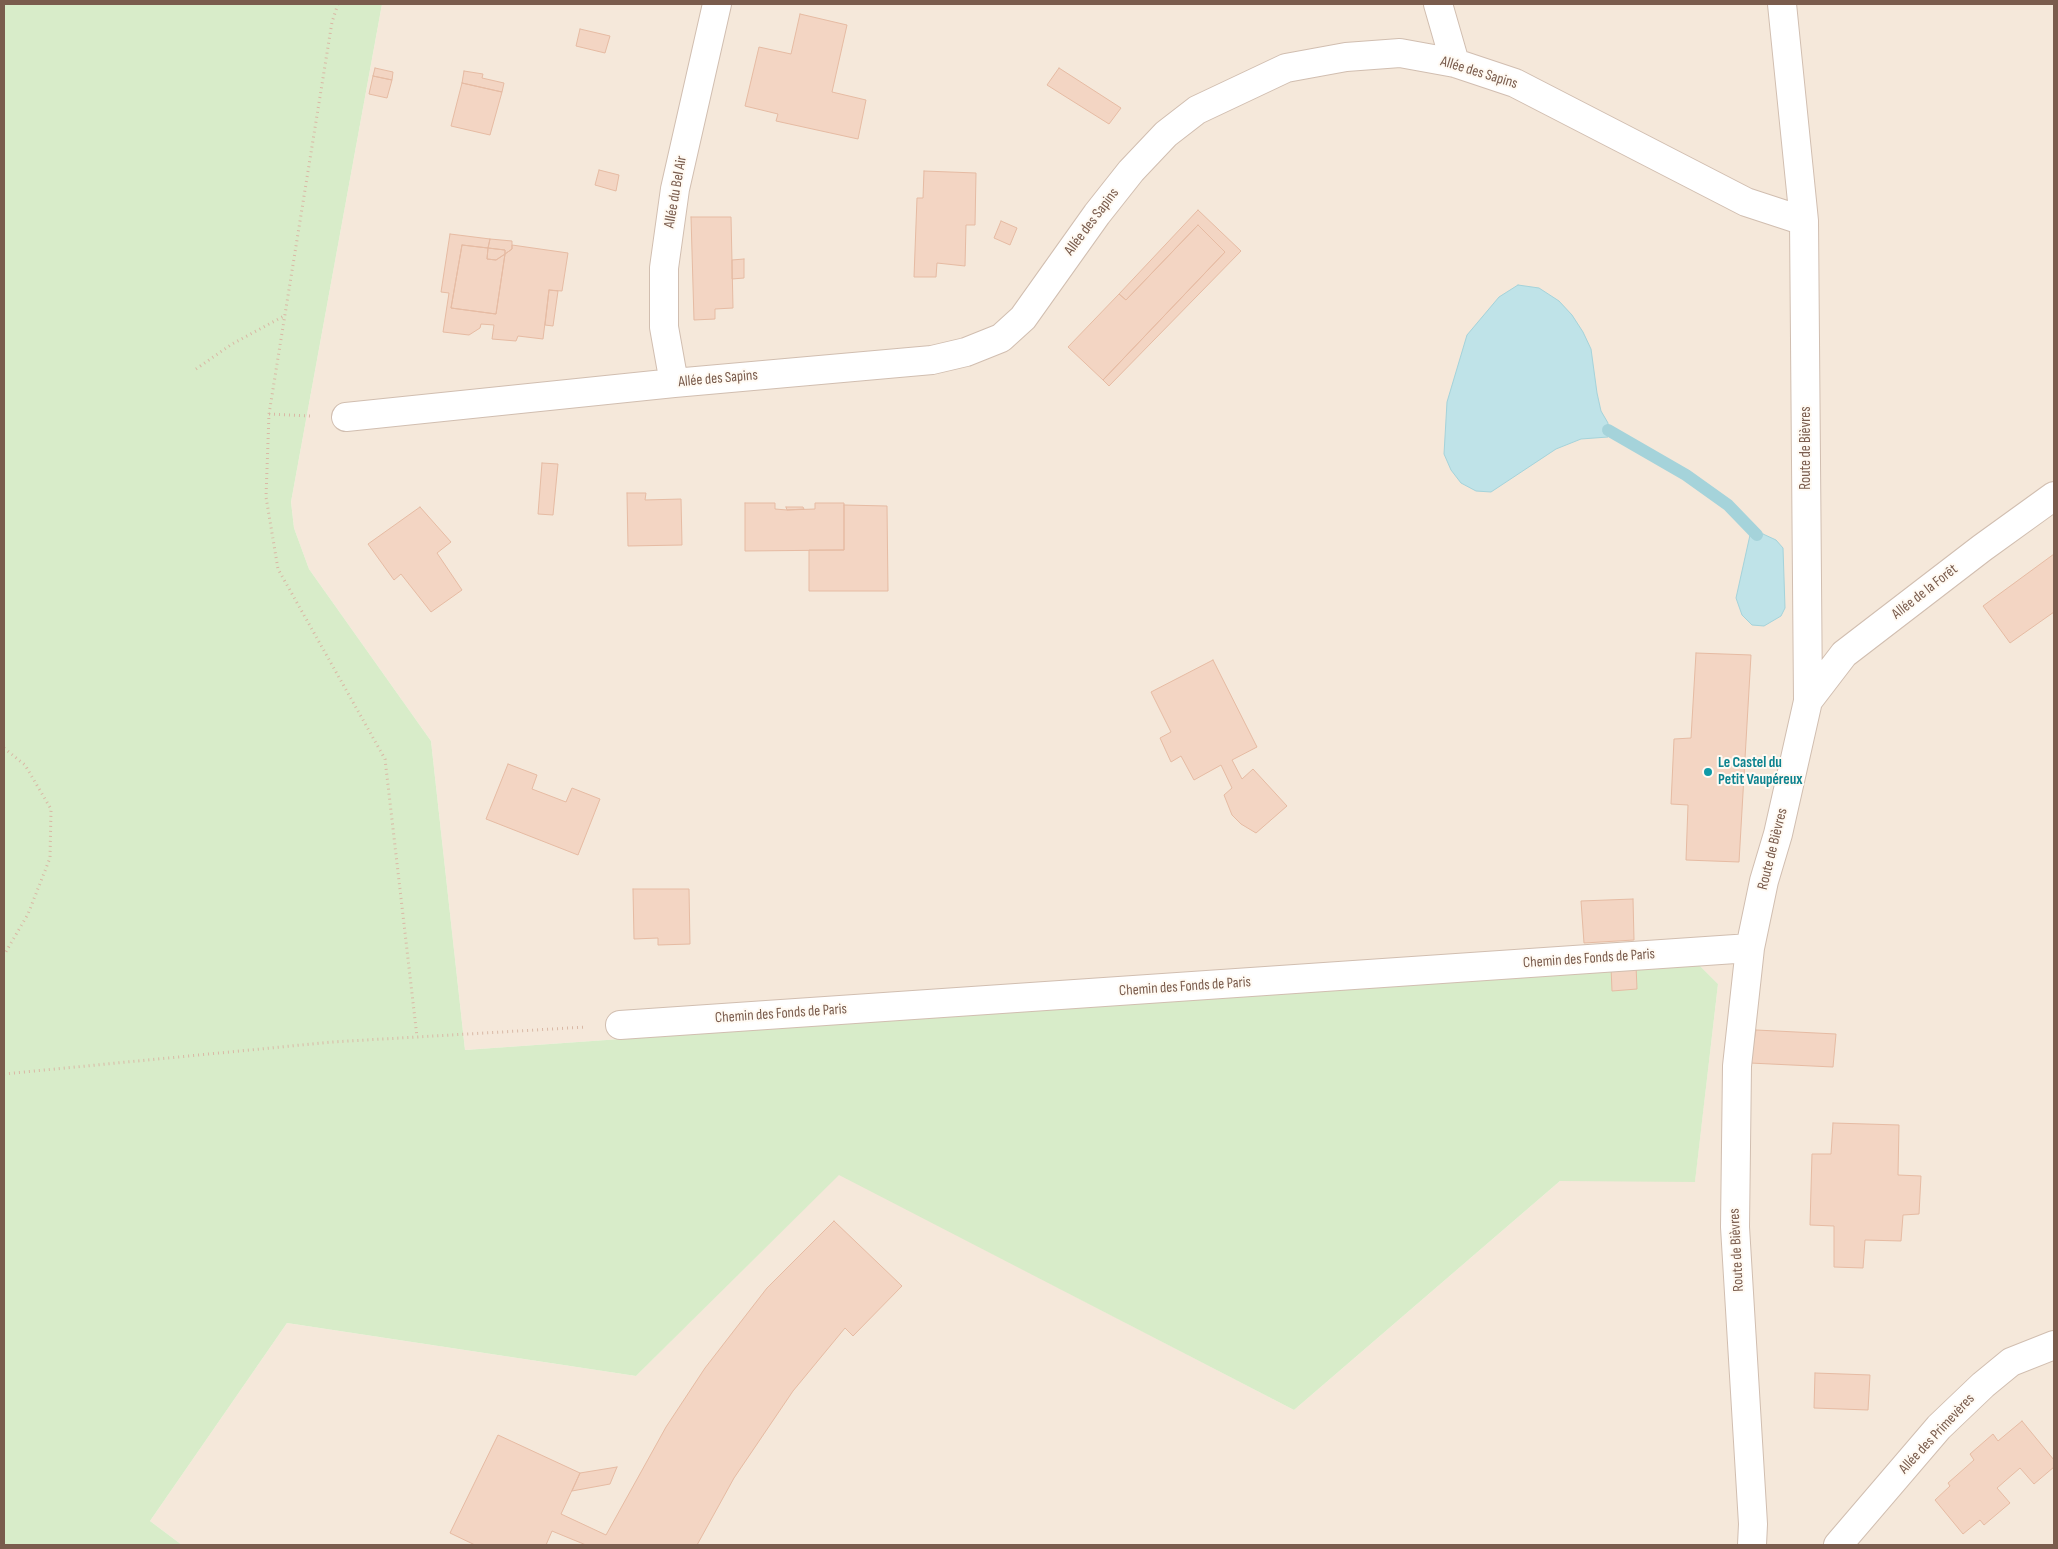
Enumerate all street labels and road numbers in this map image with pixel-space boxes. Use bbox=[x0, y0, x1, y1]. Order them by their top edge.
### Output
street label: Allée des Sapins bbox=[1438, 53, 1520, 93]
street label: Allée du Bel Air bbox=[661, 155, 691, 229]
street label: Allée des Sapins bbox=[1061, 185, 1123, 259]
street label: Allée des Sapins bbox=[678, 367, 758, 391]
street label: Route de Bièvres bbox=[1797, 406, 1815, 490]
street label: Allée de la Forêt bbox=[1888, 561, 1962, 623]
street label: Route de Bièvres bbox=[1754, 806, 1792, 892]
street label: Chemin des Fonds de Paris bbox=[1522, 945, 1656, 973]
street label: Chemin des Fonds de Paris bbox=[1118, 973, 1252, 1001]
street label: Chemin des Fonds de Paris bbox=[714, 1000, 848, 1028]
street label: Route de Bièvres bbox=[1726, 1208, 1748, 1292]
street label: Allée des Primevères bbox=[1895, 1390, 1979, 1478]

